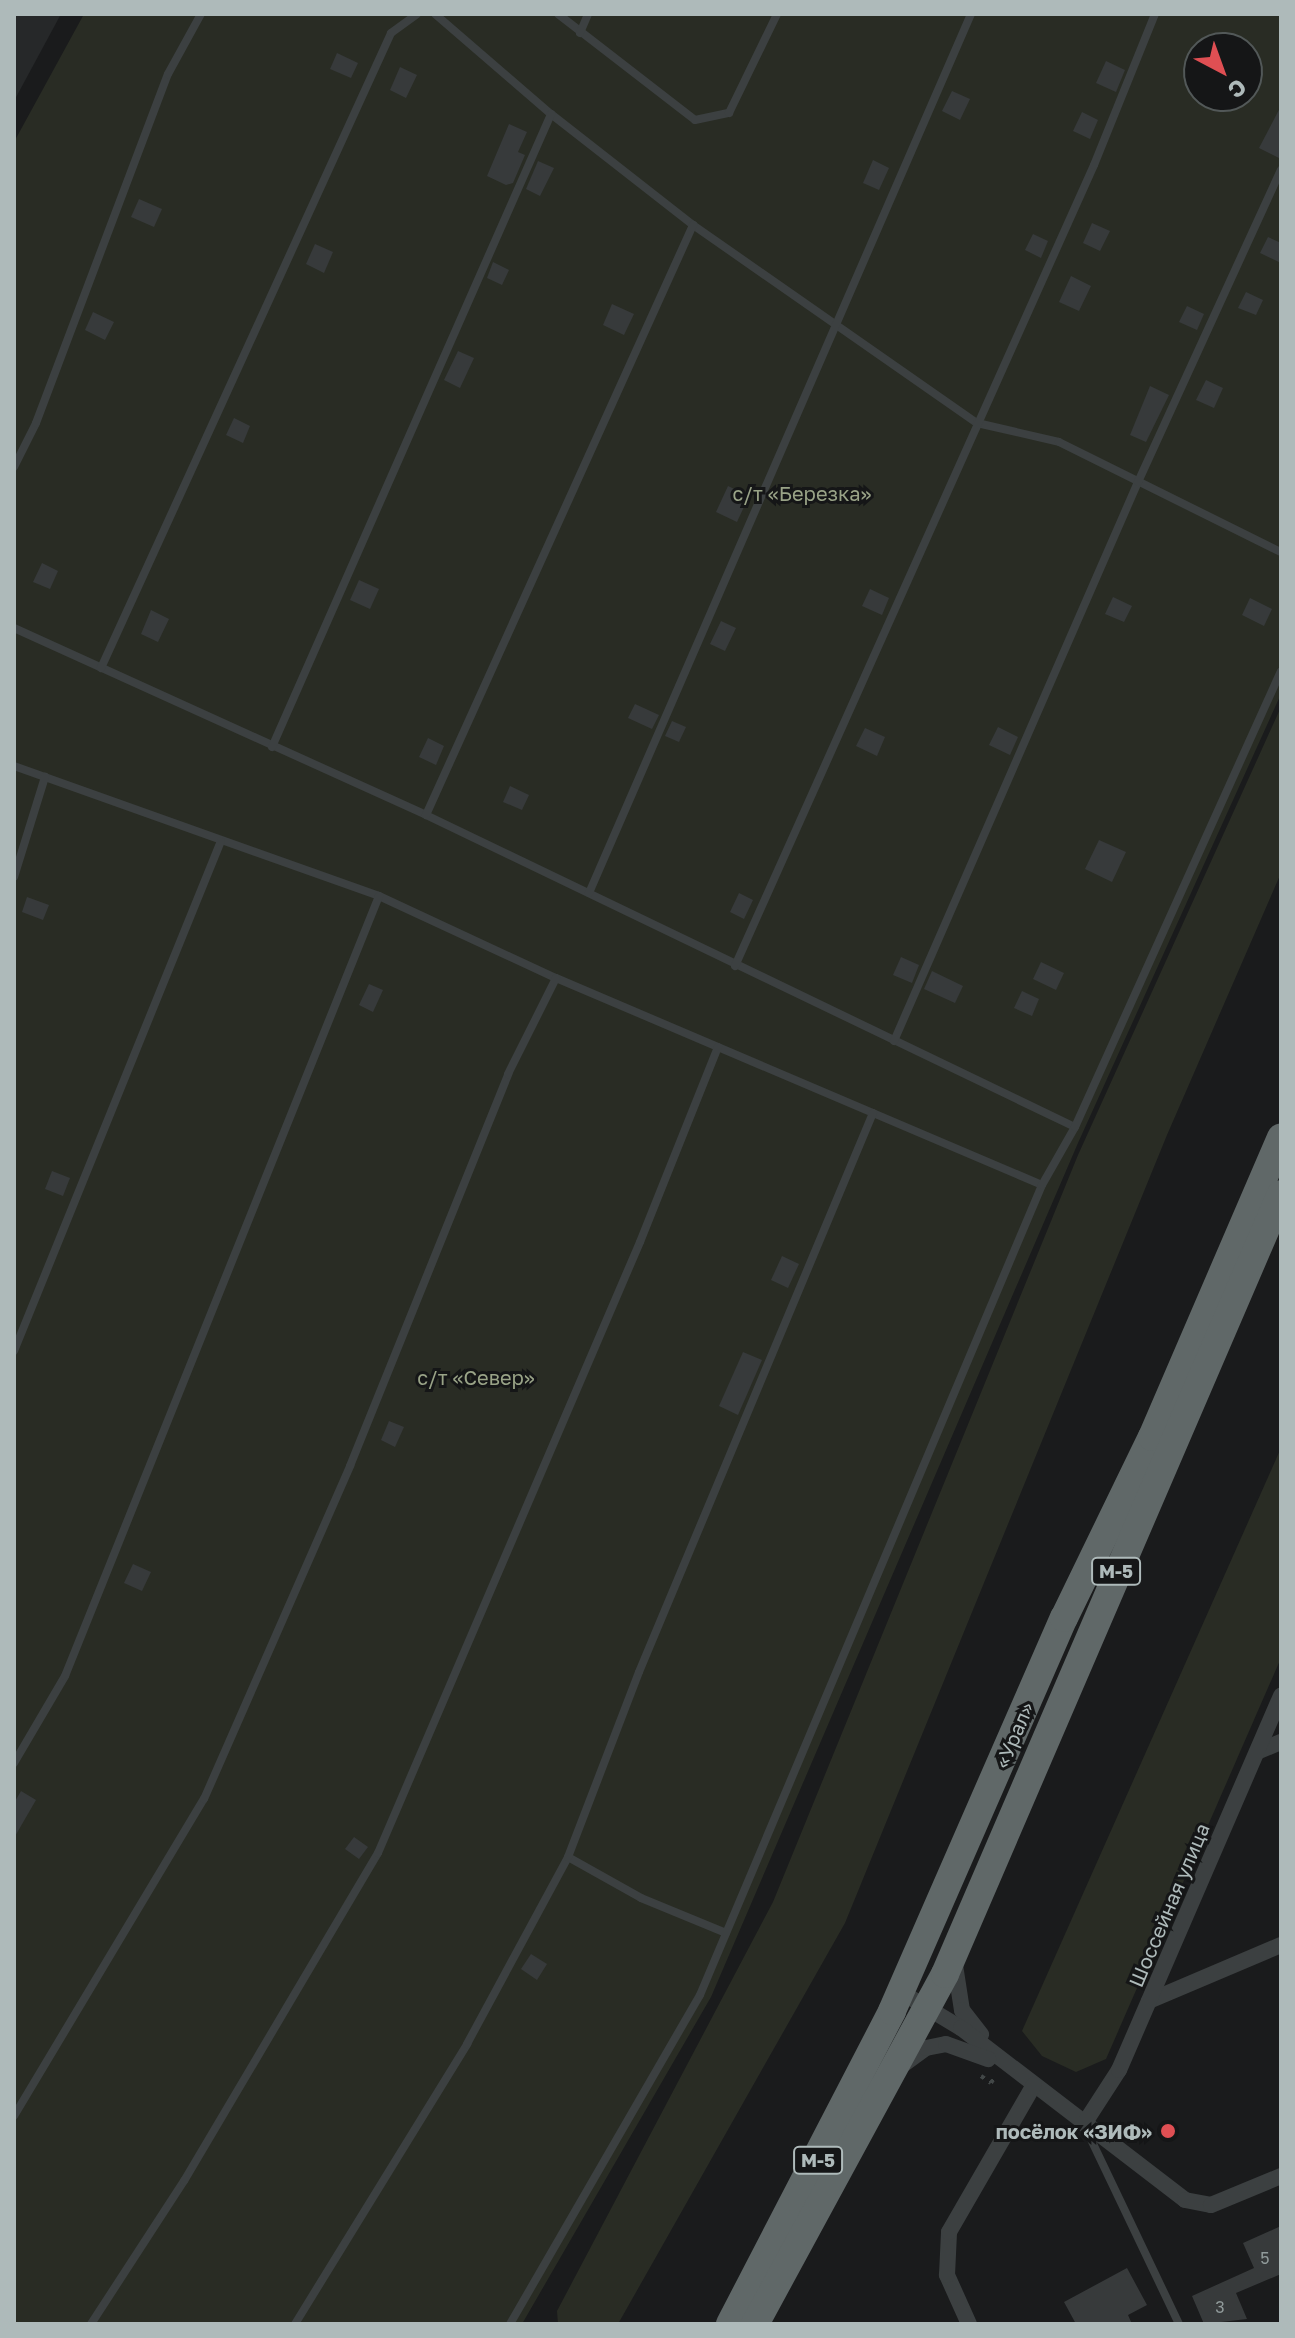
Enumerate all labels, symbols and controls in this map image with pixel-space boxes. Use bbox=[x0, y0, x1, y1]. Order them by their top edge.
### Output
north arrow bbox=[1183, 32, 1263, 112]
text: С bbox=[1223, 74, 1253, 104]
park label: с/т «Березка» bbox=[732, 481, 872, 505]
park label: с/т «Север» bbox=[417, 1365, 535, 1389]
road number: М-5 bbox=[1090, 1557, 1142, 1585]
street label: «Урал» bbox=[989, 1698, 1039, 1772]
street label: Шоссейная улица bbox=[1124, 1820, 1214, 1990]
place label: посёлок «ЗИФ» bbox=[996, 2119, 1152, 2143]
marker: посёлок «ЗИФ» bbox=[1159, 2122, 1177, 2140]
road number: М-5 bbox=[792, 2146, 844, 2174]
house number: 5 bbox=[1260, 2248, 1270, 2268]
house number: 3 bbox=[1215, 2297, 1225, 2317]

